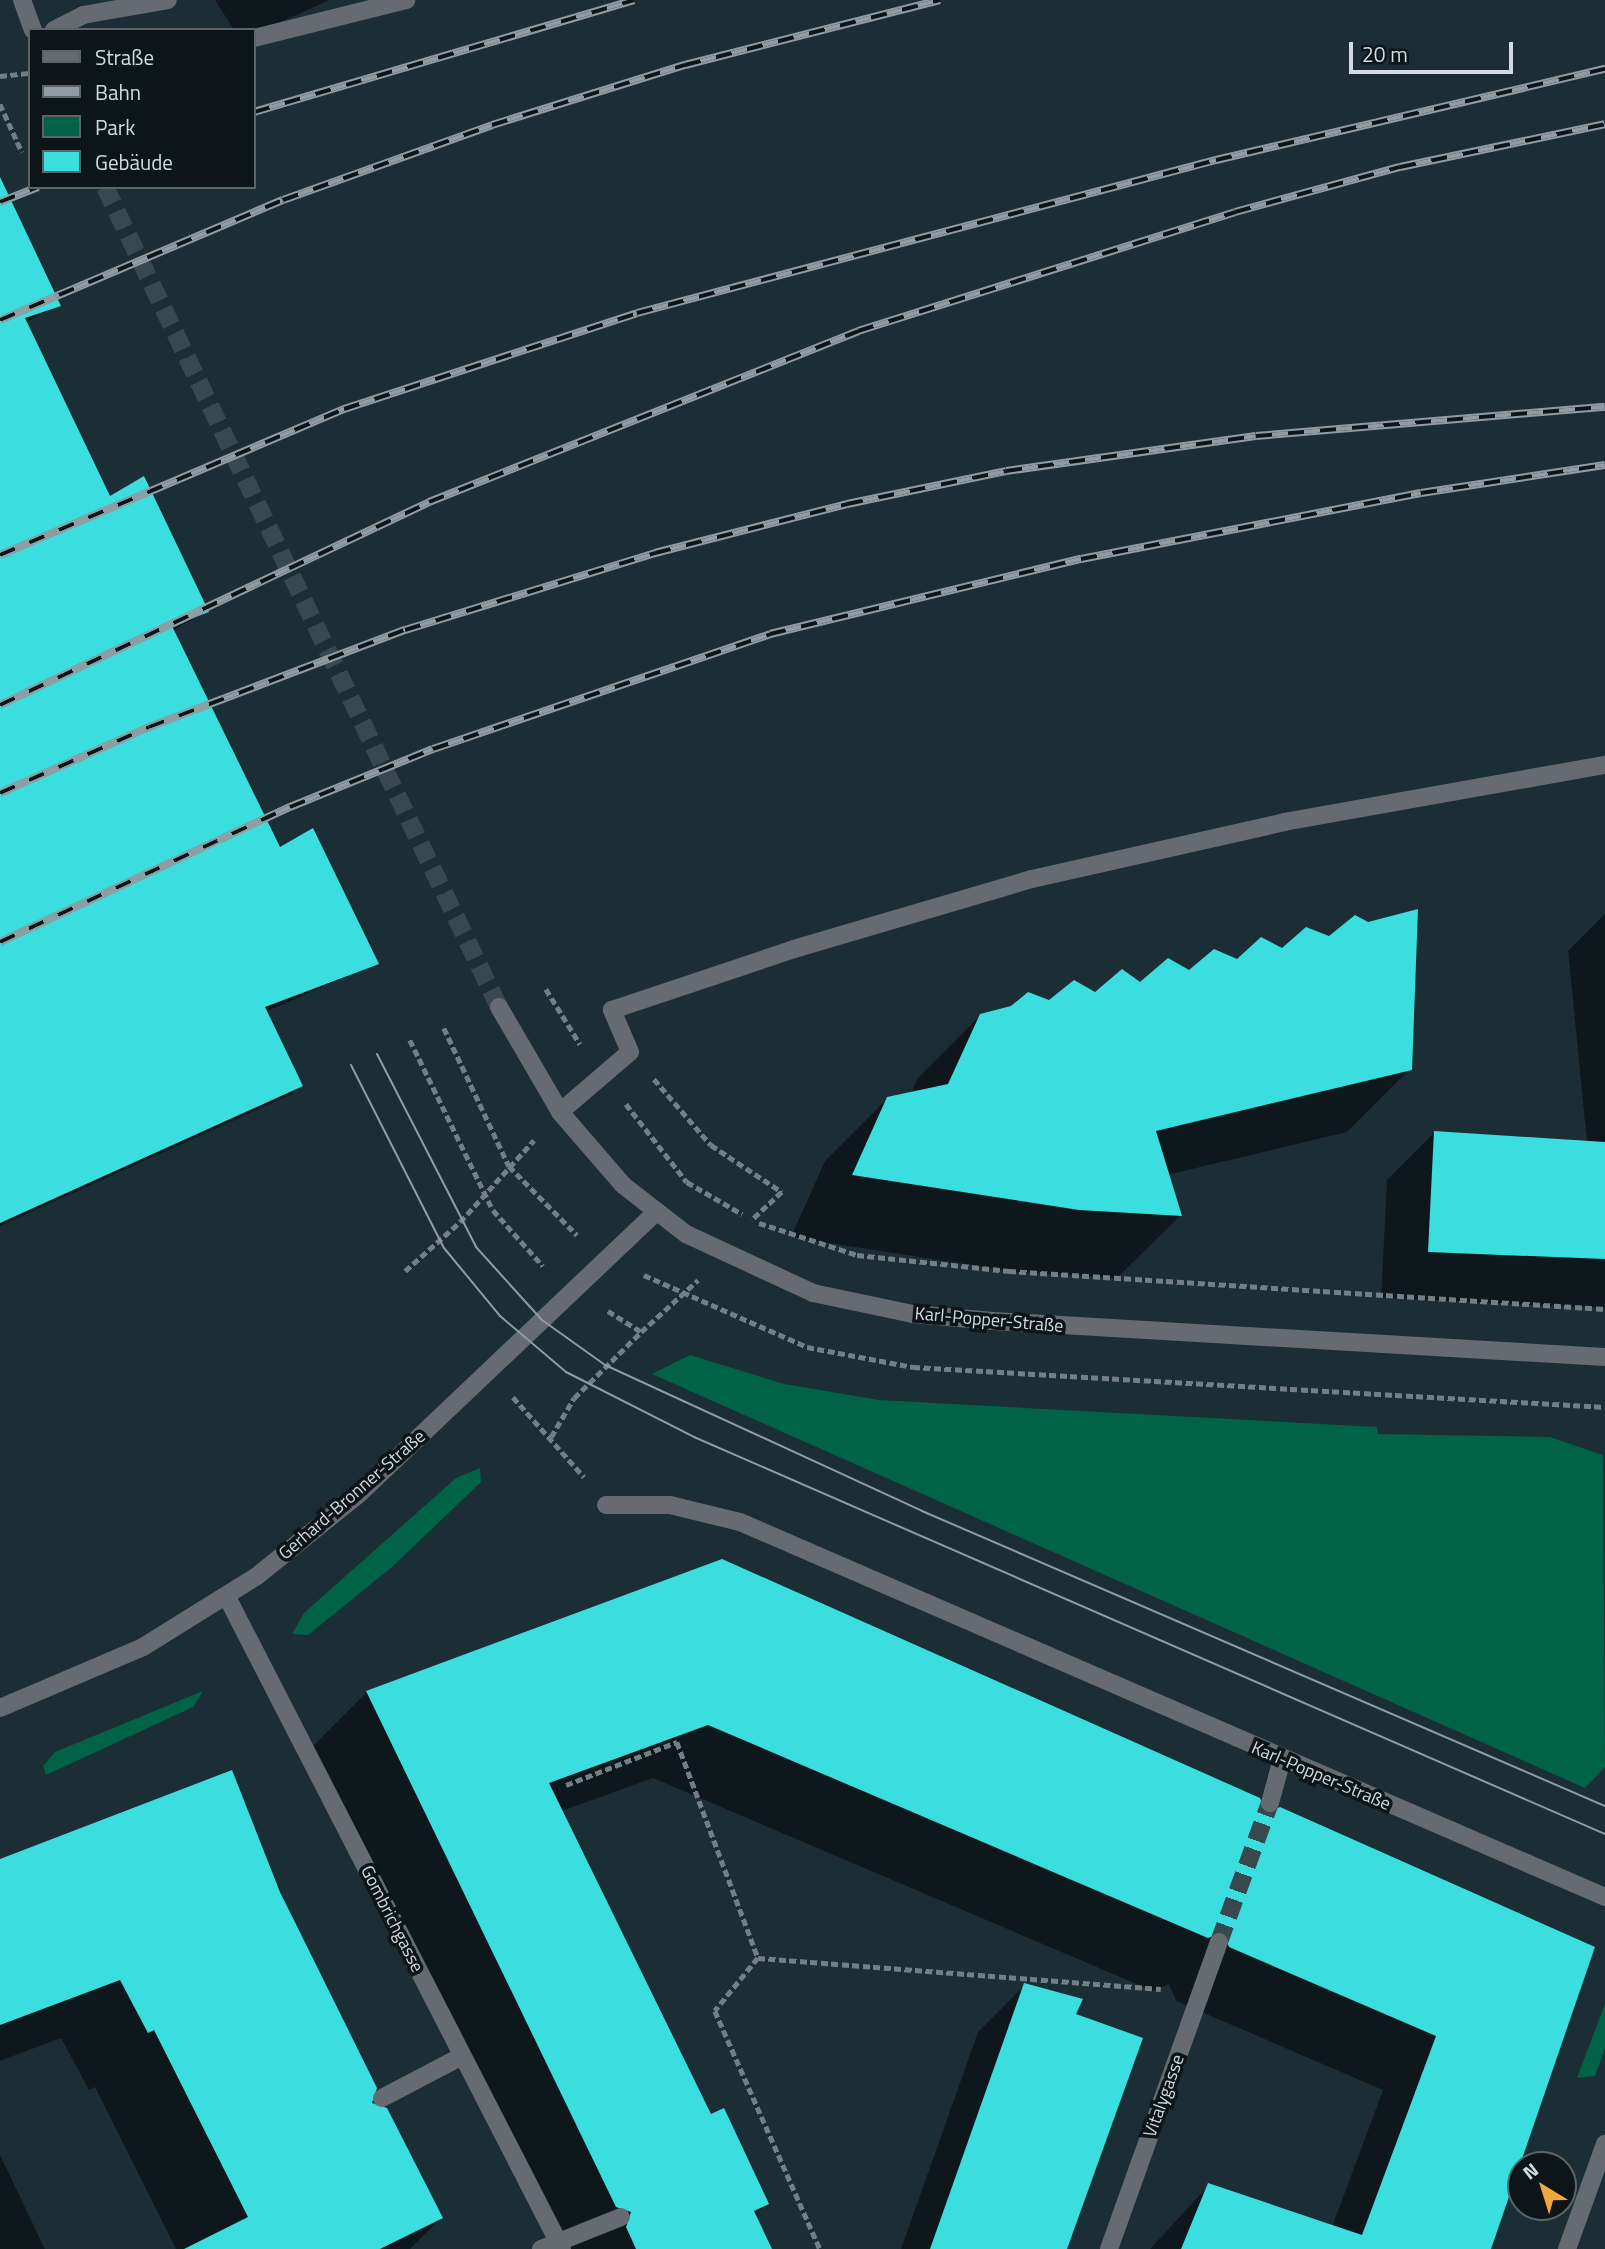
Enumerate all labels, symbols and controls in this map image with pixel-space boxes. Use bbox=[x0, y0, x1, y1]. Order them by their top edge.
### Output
legend bbox=[28, 28, 256, 189]
scale bar bbox=[1353, 28, 1518, 72]
text: 20 m bbox=[1362, 38, 1408, 70]
text: Straße bbox=[95, 41, 154, 73]
text: Bahn bbox=[95, 76, 141, 108]
text: Park bbox=[95, 111, 135, 143]
text: Gebäude bbox=[95, 146, 173, 178]
street label: Karl-Popper-Straße bbox=[914, 1303, 1064, 1337]
street label: Gerhard-Bronner-Straße bbox=[274, 1426, 430, 1564]
street label: Karl-Popper-Straße bbox=[1248, 1737, 1394, 1815]
street label: Gombrichgasse bbox=[356, 1862, 428, 1976]
street label: Vitalygasse bbox=[1139, 2052, 1189, 2140]
north arrow bbox=[1507, 2151, 1577, 2221]
text: N bbox=[1516, 2155, 1544, 2186]

